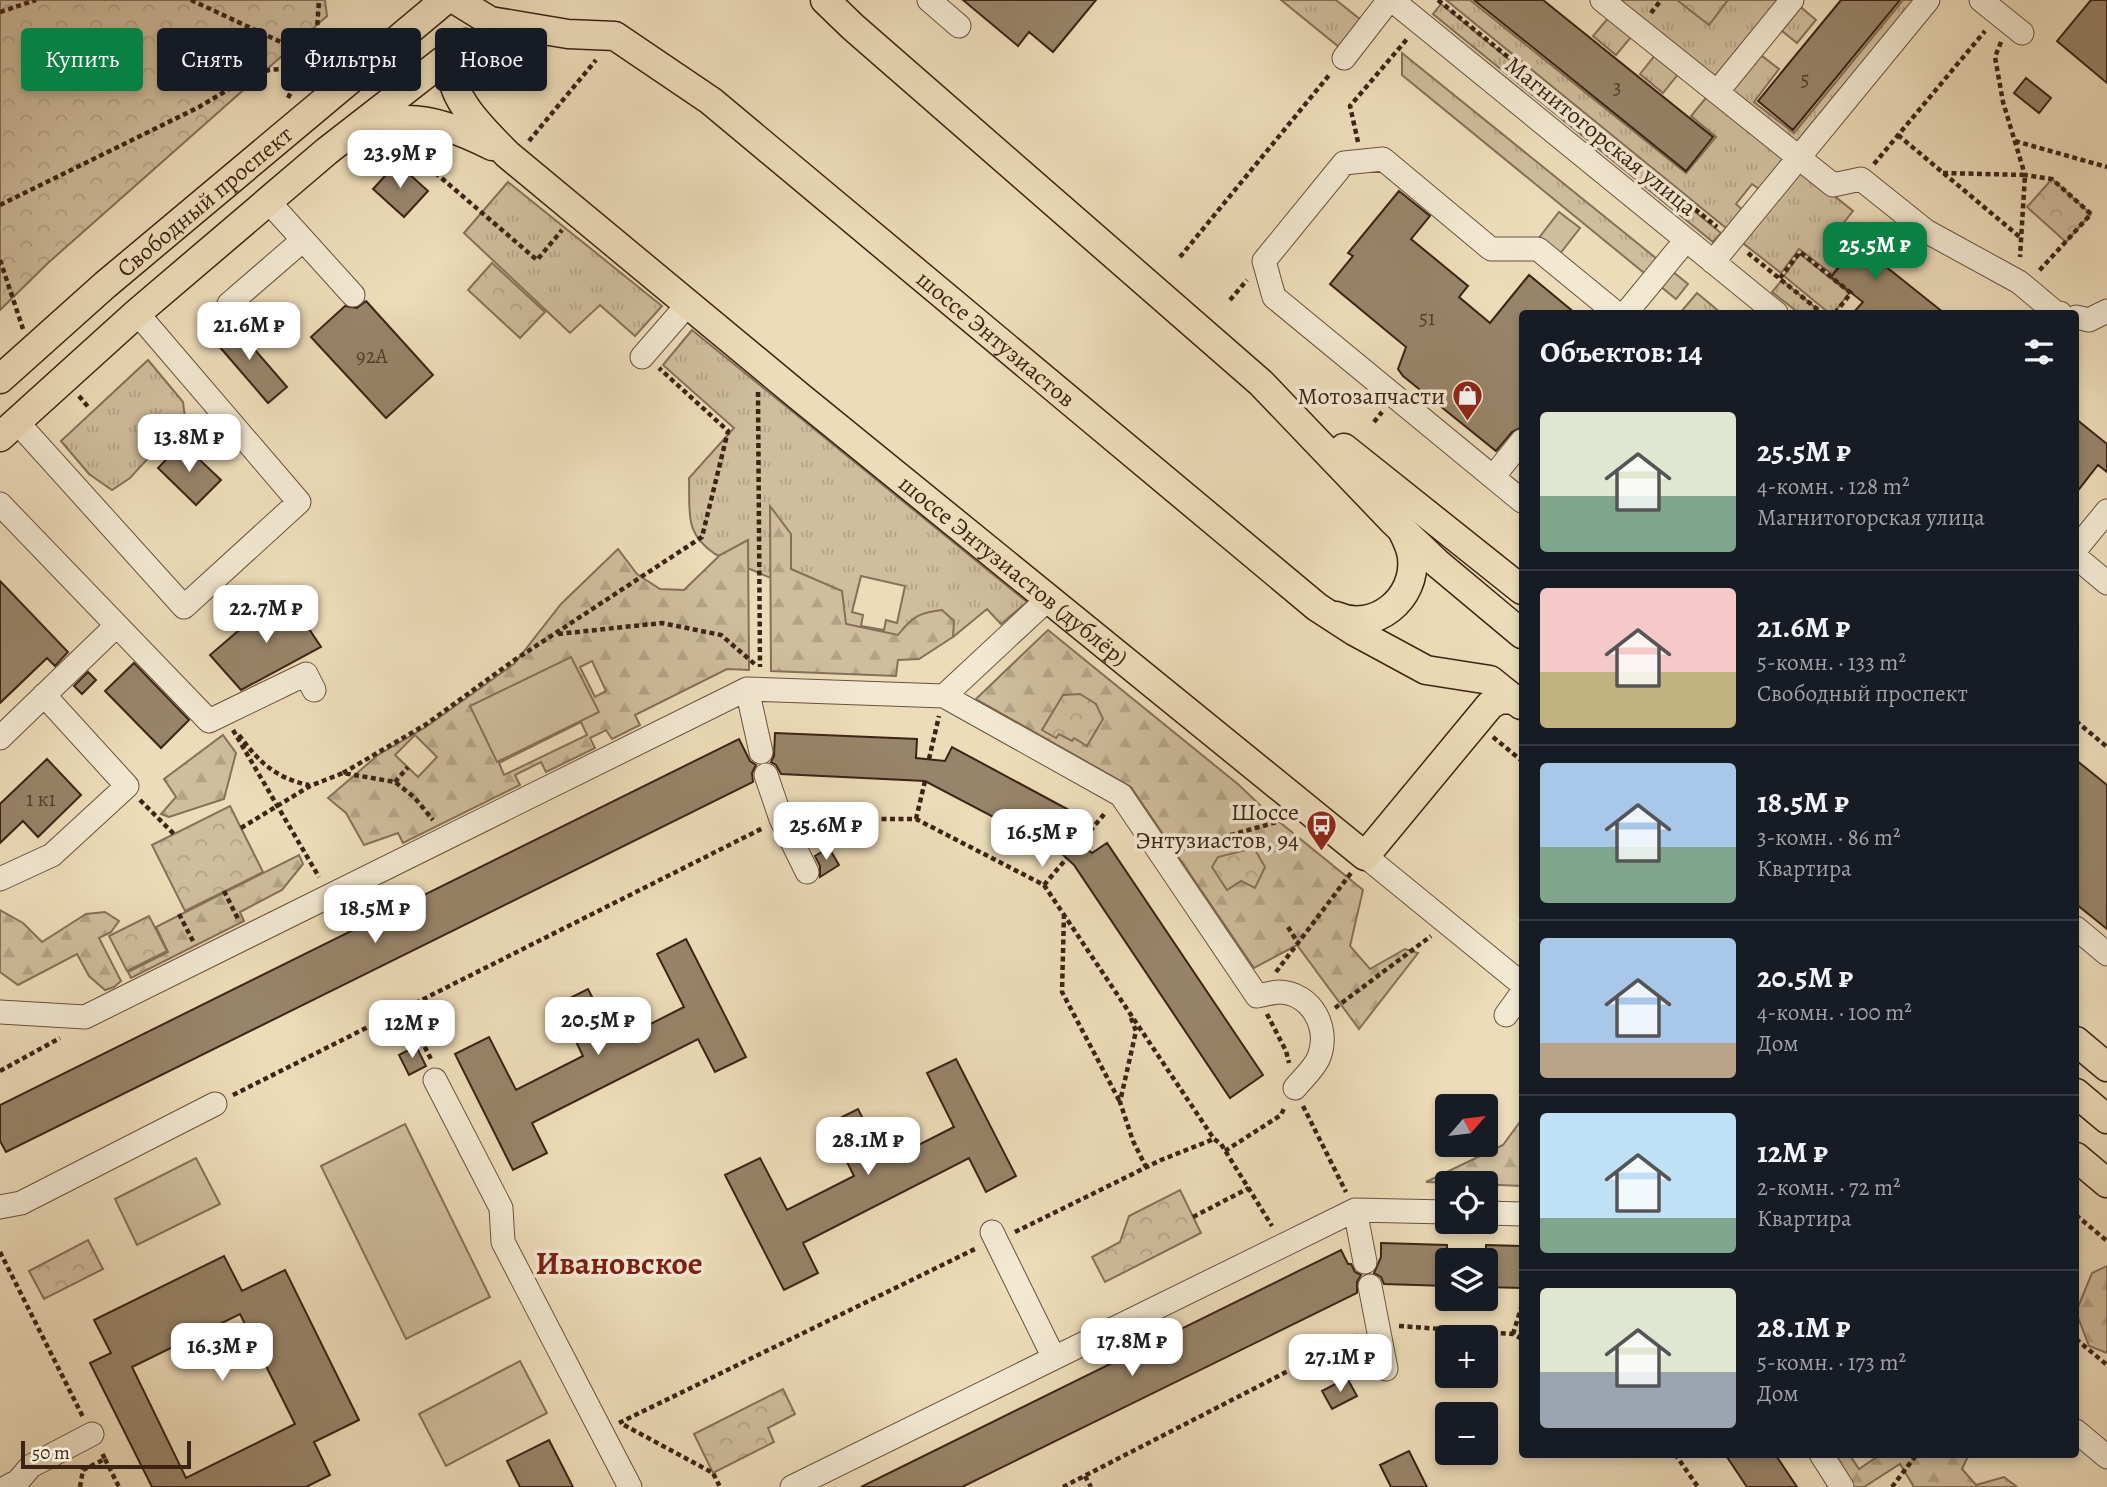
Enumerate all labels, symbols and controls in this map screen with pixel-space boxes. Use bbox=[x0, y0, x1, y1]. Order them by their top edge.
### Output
chip: Купить bbox=[21, 28, 143, 91]
chip: Снять bbox=[157, 28, 267, 91]
chip: Фильтры bbox=[281, 28, 421, 91]
chip: Новое bbox=[435, 28, 547, 91]
street label: Магнитогорская улица bbox=[1499, 49, 1703, 223]
house number: 5 bbox=[1800, 65, 1810, 93]
house number: 3 bbox=[1613, 73, 1621, 101]
street label: Свободный проспект bbox=[110, 118, 300, 284]
pin: 23.9M ₽ bbox=[335, 130, 465, 190]
text: 23.9M ₽ bbox=[363, 137, 437, 168]
pin: 25.5M ₽ bbox=[1810, 222, 1940, 282]
text: 25.5M ₽ bbox=[1839, 229, 1911, 260]
street label: шоссе Энтузиастов bbox=[910, 263, 1082, 415]
pin: 21.6M ₽ bbox=[184, 302, 314, 362]
house number: 51 bbox=[1419, 304, 1435, 332]
text: 21.6M ₽ bbox=[213, 309, 285, 340]
text: Объектов: 14 bbox=[1540, 332, 1702, 372]
icon: filters bbox=[2020, 333, 2058, 371]
house number: 92А bbox=[356, 342, 389, 370]
shop icon: Мотозапчасти bbox=[1451, 379, 1485, 423]
place label: Мотозапчасти bbox=[1298, 380, 1445, 412]
pin: 13.8M ₽ bbox=[124, 414, 254, 474]
text: 13.8M ₽ bbox=[154, 421, 224, 452]
text: 25.5M ₽ bbox=[1757, 431, 1851, 471]
icon: home bbox=[1596, 440, 1680, 524]
street label: шоссе Энтузиастов (дублёр) bbox=[892, 468, 1135, 673]
text: 4-комн. · 128 m² bbox=[1757, 471, 1910, 502]
text: Магнитогорская улица bbox=[1757, 502, 1985, 533]
pin: 22.7M ₽ bbox=[201, 586, 331, 645]
text: 22.7M ₽ bbox=[229, 592, 303, 623]
text: 21.6M ₽ bbox=[1757, 607, 1850, 647]
icon: home bbox=[1596, 616, 1680, 700]
text: 5-комн. · 133 m² bbox=[1757, 647, 1906, 678]
text: Свободный проспект bbox=[1757, 678, 1968, 709]
text: 18.5M ₽ bbox=[1757, 782, 1849, 822]
house number: 1 к1 bbox=[26, 785, 56, 813]
icon: home bbox=[1596, 791, 1680, 875]
place label: Шоссе Энтузиастов, 94 bbox=[1136, 796, 1299, 856]
pin: 25.6M ₽ bbox=[761, 802, 891, 862]
text: 25.6M ₽ bbox=[789, 809, 863, 840]
bus stop icon: Шоссе Энтузиастов, 94 bbox=[1305, 809, 1339, 853]
pin: 16.5M ₽ bbox=[977, 810, 1107, 869]
text: 16.5M ₽ bbox=[1007, 816, 1077, 847]
text: 3-комн. · 86 m² bbox=[1757, 822, 1900, 853]
text: Квартира bbox=[1757, 853, 1852, 884]
pin: 18.5M ₽ bbox=[310, 886, 440, 945]
text: 18.5M ₽ bbox=[340, 892, 410, 923]
text: 20.5M ₽ bbox=[1757, 957, 1853, 997]
icon: home bbox=[1596, 966, 1680, 1050]
text: 4-комн. · 100 m² bbox=[1757, 997, 1912, 1028]
pin: 20.5M ₽ bbox=[533, 998, 663, 1057]
pin: 12M ₽ bbox=[363, 1000, 461, 1060]
text: 20.5M ₽ bbox=[561, 1004, 635, 1035]
text: 12M ₽ bbox=[385, 1007, 439, 1038]
text: Дом bbox=[1757, 1028, 1799, 1059]
north arrow bbox=[1435, 1094, 1498, 1157]
map controls bbox=[1435, 1094, 1498, 1465]
pin: 28.1M ₽ bbox=[803, 1118, 933, 1177]
text: 28.1M ₽ bbox=[832, 1124, 904, 1155]
text: 12M ₽ bbox=[1757, 1132, 1828, 1172]
icon: home bbox=[1596, 1141, 1680, 1225]
button: locate bbox=[1435, 1171, 1498, 1234]
text: 2-комн. · 72 m² bbox=[1757, 1172, 1901, 1203]
text: Квартира bbox=[1757, 1203, 1852, 1234]
district label: Ивановское bbox=[535, 1241, 703, 1285]
button: layers bbox=[1435, 1248, 1498, 1311]
text: 28.1M ₽ bbox=[1757, 1307, 1851, 1347]
icon: home bbox=[1596, 1316, 1680, 1400]
pin: 17.8M ₽ bbox=[1067, 1318, 1197, 1378]
pin: 16.3M ₽ bbox=[157, 1324, 287, 1383]
text: 17.8M ₽ bbox=[1097, 1325, 1167, 1356]
button: + bbox=[1435, 1325, 1498, 1388]
text: 16.3M ₽ bbox=[187, 1330, 257, 1361]
pin: 27.1M ₽ bbox=[1275, 1334, 1405, 1394]
text: 27.1M ₽ bbox=[1305, 1341, 1375, 1372]
text: 5-комн. · 173 m² bbox=[1757, 1347, 1906, 1378]
text: Дом bbox=[1757, 1378, 1799, 1409]
button: − bbox=[1435, 1402, 1498, 1465]
scale bar bbox=[21, 1438, 191, 1470]
text: 50 m bbox=[32, 1440, 70, 1466]

